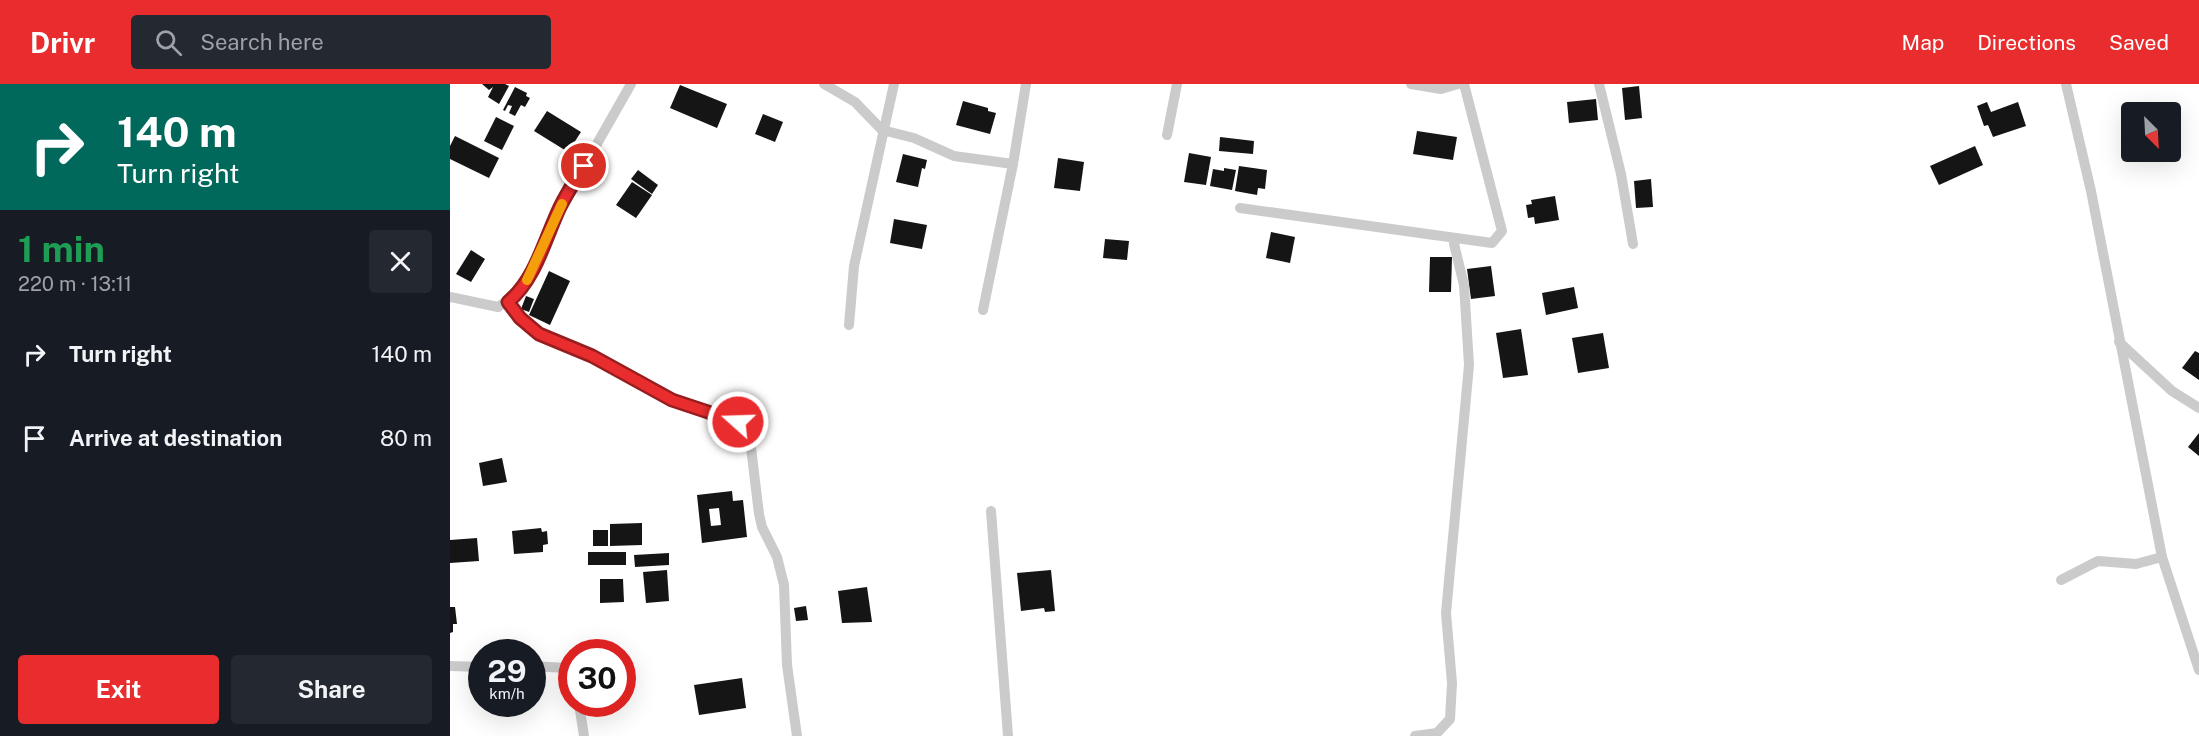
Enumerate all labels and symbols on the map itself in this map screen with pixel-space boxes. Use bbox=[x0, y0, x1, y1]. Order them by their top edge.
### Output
north arrow bbox=[2121, 102, 2181, 162]
pin bbox=[558, 140, 609, 191]
position arrow bbox=[706, 390, 770, 454]
speed limit sign: 30 bbox=[558, 639, 636, 717]

